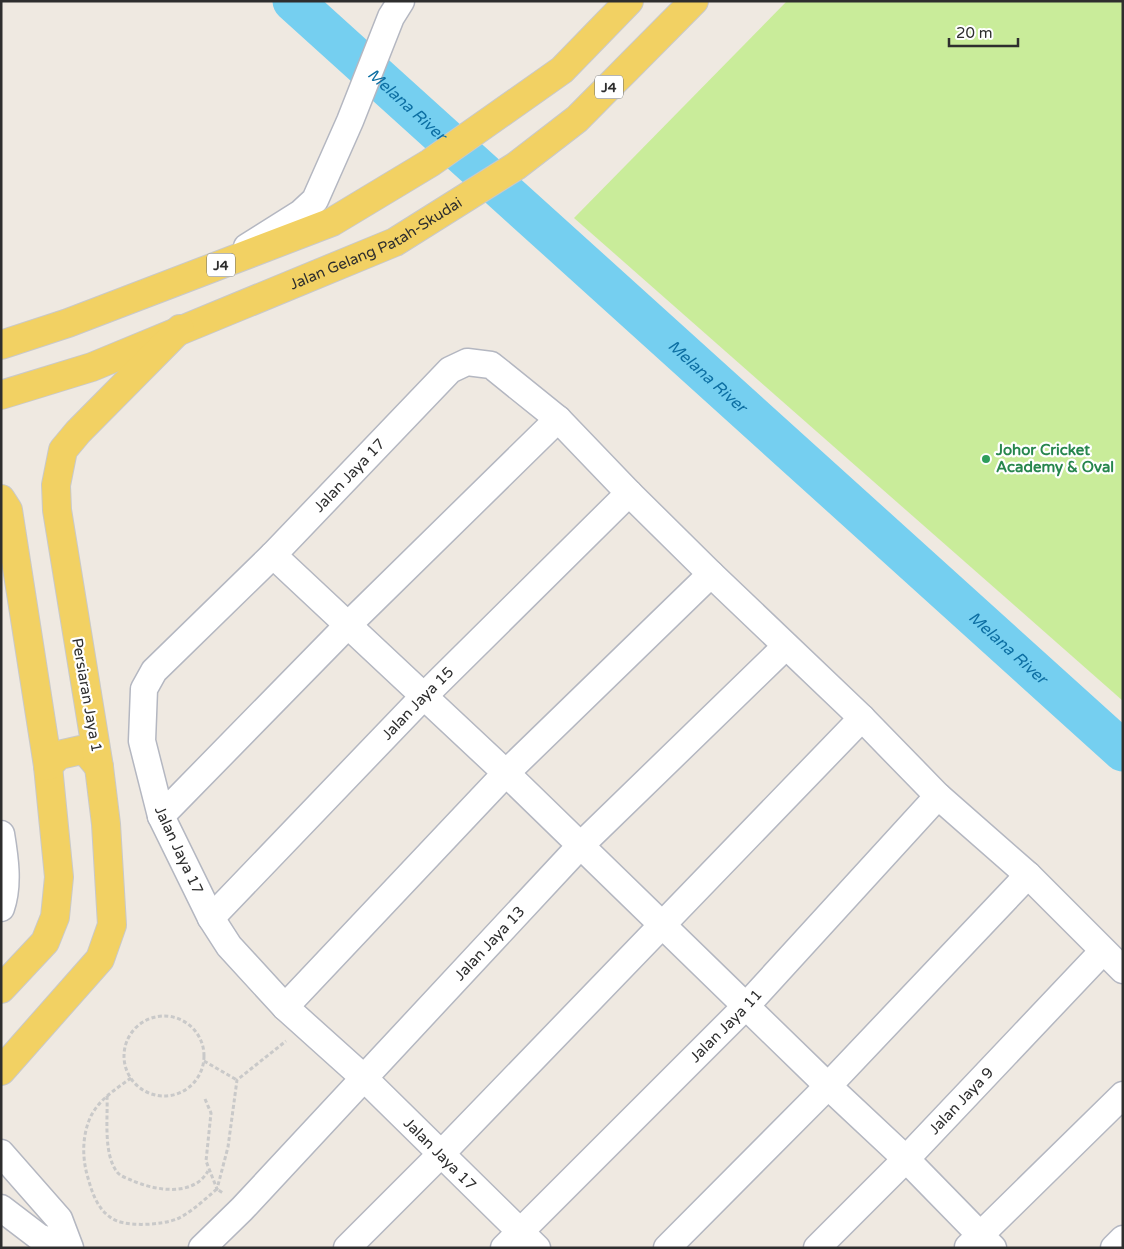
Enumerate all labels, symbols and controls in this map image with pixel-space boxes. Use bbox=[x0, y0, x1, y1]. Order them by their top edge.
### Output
scale bar bbox=[949, 15, 1018, 47]
text: 20 m bbox=[956, 24, 993, 42]
water label: Melana River bbox=[363, 64, 451, 147]
road number: J4 bbox=[595, 75, 623, 98]
street label: Jalan Gelang Patah-Skudai bbox=[287, 193, 465, 293]
road number: J4 bbox=[207, 254, 235, 276]
water label: Melana River bbox=[664, 336, 752, 418]
street label: Jalan Jaya 17 bbox=[310, 435, 389, 516]
place label: Johor Cricket Academy & Oval bbox=[995, 441, 1114, 477]
marker: Johor Cricket Academy & Oval bbox=[980, 453, 992, 465]
water label: Melana River bbox=[964, 607, 1052, 690]
street label: Persiaran Jaya 1 bbox=[68, 636, 106, 754]
street label: Jalan Jaya 15 bbox=[378, 663, 457, 744]
street label: Jalan Jaya 17 bbox=[151, 803, 207, 897]
street label: Jalan Jaya 13 bbox=[450, 902, 528, 984]
street label: Jalan Jaya 11 bbox=[686, 986, 766, 1066]
street label: Jalan Jaya 9 bbox=[925, 1064, 997, 1138]
street label: Jalan Jaya 17 bbox=[400, 1114, 480, 1194]

